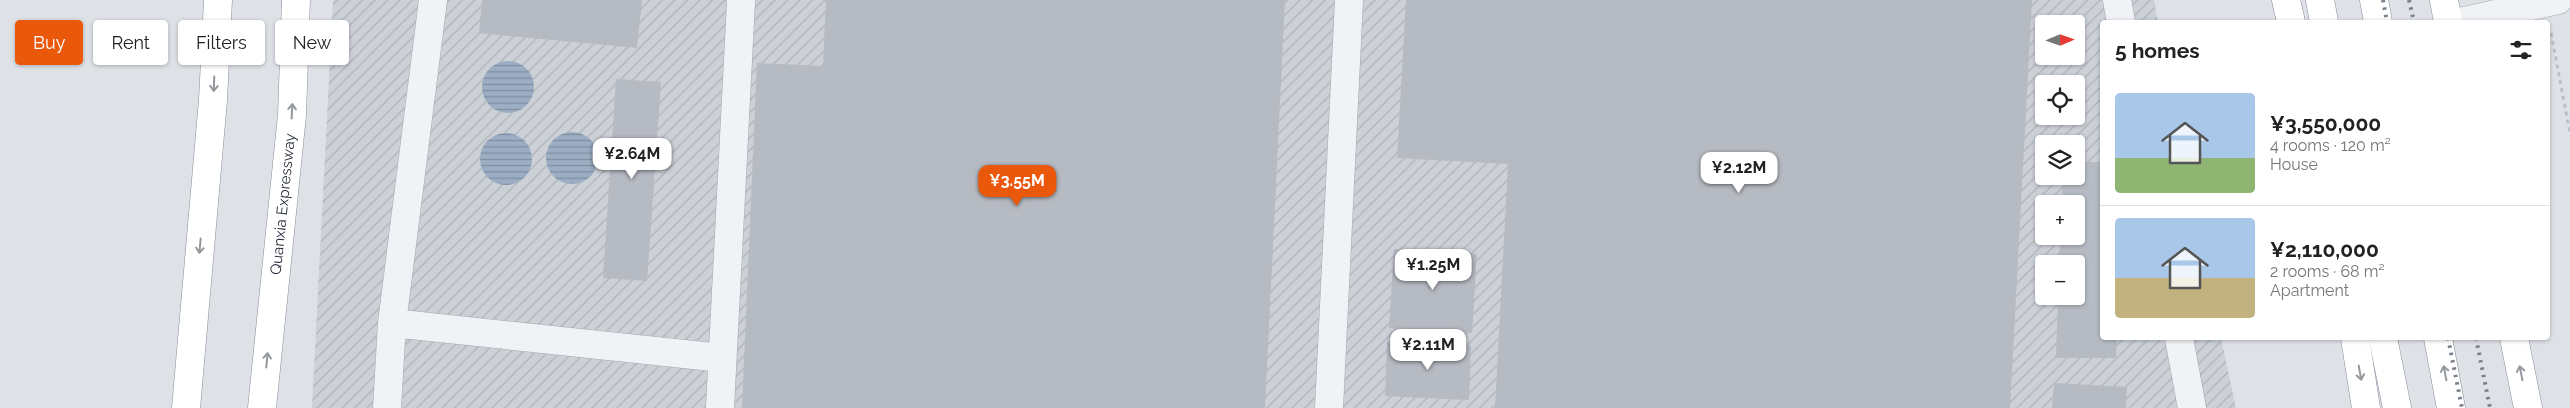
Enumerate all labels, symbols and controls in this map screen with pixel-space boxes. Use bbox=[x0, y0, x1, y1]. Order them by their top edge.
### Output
north arrow bbox=[2035, 15, 2085, 65]
map controls bbox=[2035, 15, 2085, 305]
chip: Buy bbox=[15, 20, 83, 65]
chip: Rent bbox=[93, 20, 168, 65]
chip: Filters bbox=[178, 20, 265, 65]
chip: New bbox=[275, 20, 349, 65]
icon: filters bbox=[2507, 36, 2535, 64]
text: 5 homes bbox=[2115, 38, 2200, 63]
one-way arrow bbox=[209, 75, 219, 91]
button: locate bbox=[2035, 75, 2085, 125]
one-way arrow bbox=[288, 103, 297, 119]
text: ¥3,550,000 bbox=[2270, 111, 2381, 136]
icon: home bbox=[2155, 113, 2215, 173]
street label: Quanxia Expressway bbox=[267, 132, 299, 276]
button: layers bbox=[2035, 135, 2085, 185]
text: 4 rooms · 120 m² bbox=[2270, 136, 2391, 155]
pin: ¥2.64M bbox=[591, 138, 673, 180]
text: ¥2.64M bbox=[604, 144, 660, 163]
pin: ¥2.12M bbox=[1698, 152, 1780, 194]
text: House bbox=[2270, 155, 2318, 174]
text: ¥2.12M bbox=[1712, 158, 1766, 177]
pin: ¥3.55M bbox=[976, 164, 1058, 207]
text: ¥3.55M bbox=[989, 171, 1045, 190]
button: + bbox=[2035, 195, 2085, 245]
one-way arrow bbox=[196, 237, 205, 253]
text: ¥2,110,000 bbox=[2270, 237, 2379, 262]
icon: home bbox=[2155, 238, 2215, 298]
pin: ¥1.25M bbox=[1392, 248, 1474, 291]
text: ¥1.25M bbox=[1406, 255, 1460, 274]
button: − bbox=[2035, 255, 2085, 305]
text: 2 rooms · 68 m² bbox=[2270, 262, 2385, 281]
text: Apartment bbox=[2270, 281, 2349, 300]
pin: ¥2.11M bbox=[1387, 328, 1469, 371]
text: ¥2.11M bbox=[1401, 335, 1455, 354]
one-way arrow bbox=[262, 352, 272, 368]
one-way arrow bbox=[2356, 364, 2366, 380]
one-way arrow bbox=[2439, 365, 2449, 381]
one-way arrow bbox=[2516, 365, 2525, 381]

